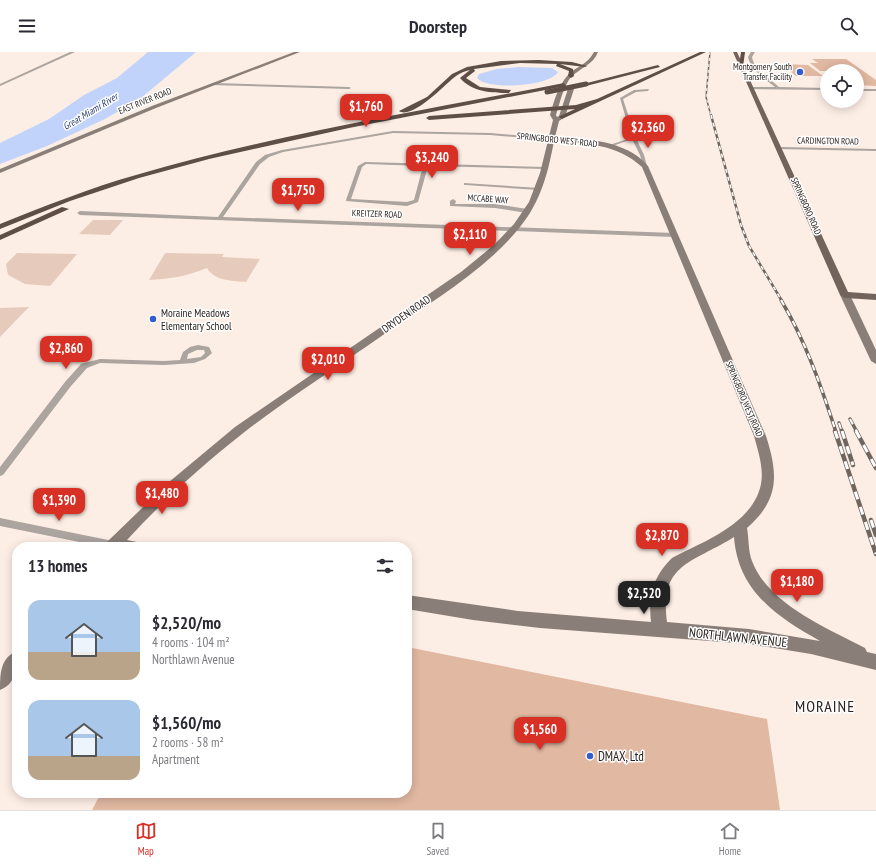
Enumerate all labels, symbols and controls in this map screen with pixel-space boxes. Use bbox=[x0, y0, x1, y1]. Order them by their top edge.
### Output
icon: menu bbox=[16, 15, 38, 37]
text: Doorstep bbox=[409, 15, 467, 38]
icon: search bbox=[838, 15, 860, 37]
place label: Montgomery South Transfer Facility bbox=[733, 61, 793, 82]
map controls bbox=[820, 64, 864, 108]
button: locate bbox=[820, 64, 864, 108]
marker: Montgomery South Transfer Facility bbox=[795, 67, 805, 77]
street label: EAST RIVER ROAD bbox=[117, 85, 173, 116]
water label: Great Miami River bbox=[60, 89, 121, 133]
pin: $1,760 bbox=[333, 94, 399, 128]
text: $1,760 bbox=[349, 98, 383, 115]
pin: $2,360 bbox=[615, 115, 681, 149]
text: $2,360 bbox=[631, 119, 665, 136]
street label: SPRINGBORO WEST ROAD bbox=[516, 130, 598, 149]
street label: CARDINGTON ROAD bbox=[797, 134, 859, 147]
pin: $3,240 bbox=[399, 145, 465, 179]
text: $3,240 bbox=[415, 149, 449, 166]
street label: SPRINGBORO ROAD bbox=[789, 175, 824, 236]
pin: $1,750 bbox=[265, 178, 331, 212]
text: $1,750 bbox=[281, 182, 315, 199]
street label: MCCABE WAY bbox=[467, 192, 510, 205]
street label: KREITZER ROAD bbox=[352, 207, 403, 220]
pin: $2,110 bbox=[437, 222, 503, 256]
text: $2,110 bbox=[453, 226, 487, 243]
street label: DRYDEN ROAD bbox=[379, 292, 433, 336]
place label: Moraine Meadows Elementary School bbox=[161, 306, 232, 333]
marker: Moraine Meadows Elementary School bbox=[148, 314, 158, 324]
pin: $2,860 bbox=[33, 336, 99, 370]
text: $2,860 bbox=[49, 340, 83, 357]
pin: $2,010 bbox=[295, 347, 361, 381]
text: $2,010 bbox=[311, 351, 345, 368]
street label: SPRINGBORO WEST ROAD bbox=[724, 359, 765, 438]
pin: $1,480 bbox=[129, 481, 195, 515]
text: $1,480 bbox=[145, 485, 179, 502]
pin: $1,390 bbox=[26, 488, 92, 522]
text: $1,390 bbox=[42, 492, 76, 509]
pin: $2,870 bbox=[629, 523, 695, 557]
text: $2,870 bbox=[645, 527, 679, 544]
text: 13 homes bbox=[28, 555, 87, 577]
icon: filters bbox=[374, 555, 396, 577]
pin: $1,180 bbox=[764, 569, 830, 603]
text: $1,180 bbox=[780, 573, 814, 590]
pin: $2,520 bbox=[611, 581, 677, 615]
text: $2,520 bbox=[627, 585, 661, 602]
text: $2,520/mo bbox=[152, 612, 221, 634]
icon: home bbox=[60, 616, 108, 664]
street label: NORTHLAWN AVENUE bbox=[688, 624, 788, 651]
text: 4 rooms · 104 m² bbox=[152, 634, 230, 651]
text: Northlawn Avenue bbox=[152, 651, 235, 668]
district label: MORAINE bbox=[795, 696, 855, 716]
text: $1,560/mo bbox=[152, 712, 221, 734]
icon: home bbox=[60, 716, 108, 764]
pin: $1,560 bbox=[507, 717, 573, 751]
text: $1,560 bbox=[523, 721, 557, 738]
text: 2 rooms · 58 m² bbox=[152, 734, 224, 751]
place label: DMAX, Ltd bbox=[598, 748, 644, 765]
text: Apartment bbox=[152, 751, 200, 768]
marker: DMAX, Ltd bbox=[585, 751, 595, 761]
tab: Map bbox=[135, 820, 157, 858]
tab: Saved bbox=[426, 820, 449, 858]
tab: Home bbox=[719, 820, 741, 858]

